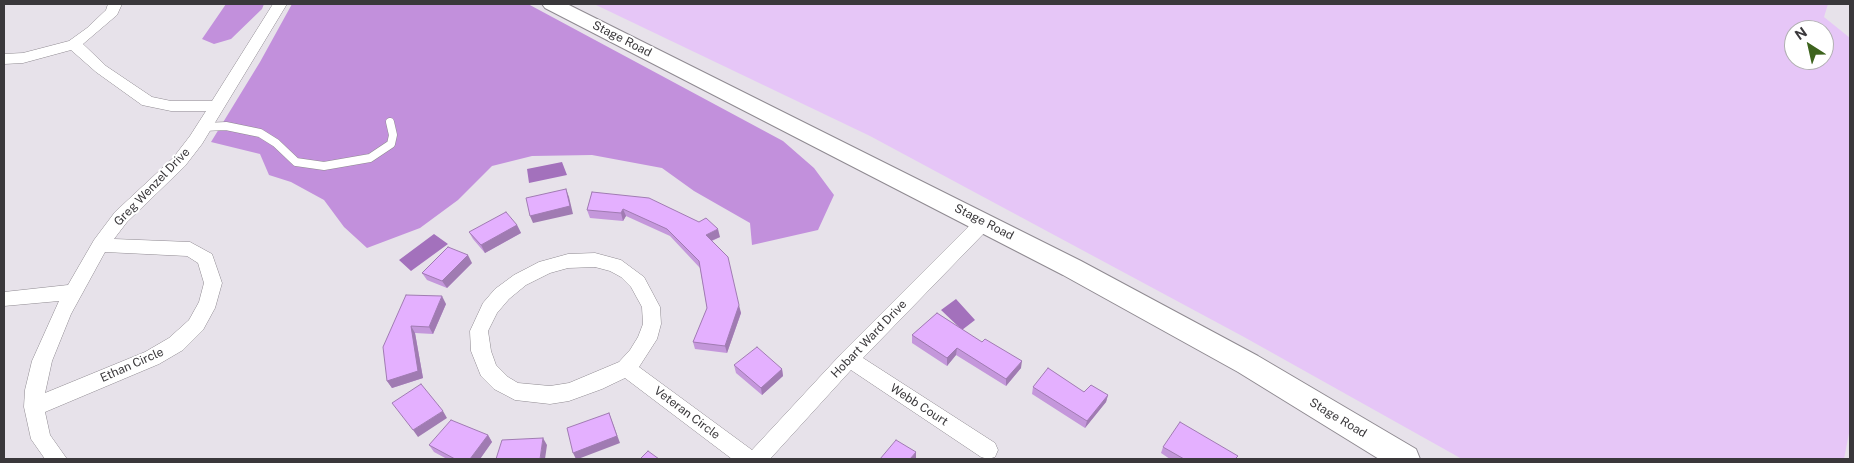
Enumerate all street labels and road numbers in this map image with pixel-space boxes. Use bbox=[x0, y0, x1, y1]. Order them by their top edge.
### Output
street label: Stage Road bbox=[590, 18, 654, 60]
street label: Greg Wenzel Drive bbox=[111, 145, 193, 229]
street label: Stage Road bbox=[952, 201, 1016, 243]
street label: Hobart Ward Drive bbox=[828, 297, 910, 381]
street label: Ethan Circle bbox=[98, 345, 166, 385]
street label: Webb Court bbox=[887, 381, 951, 429]
street label: Veteran Circle bbox=[651, 384, 723, 442]
street label: Stage Road bbox=[1307, 395, 1369, 441]

